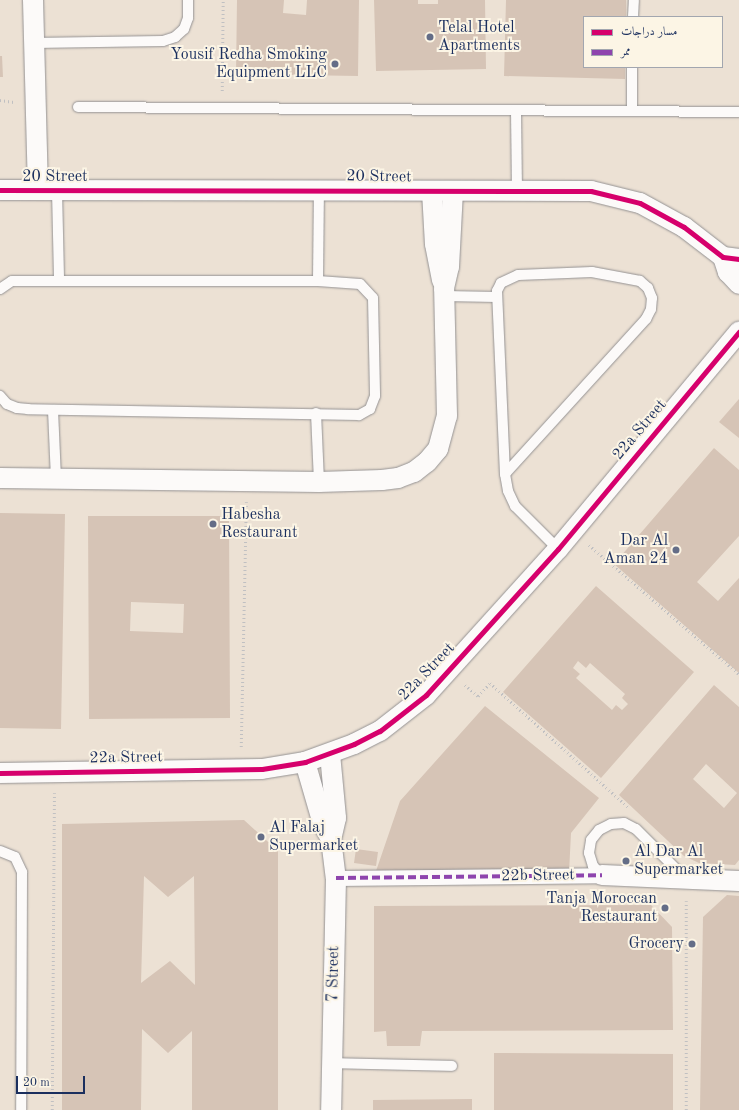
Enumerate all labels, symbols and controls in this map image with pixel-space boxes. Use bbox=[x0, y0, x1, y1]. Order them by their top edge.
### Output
legend bbox=[583, 16, 723, 68]
place label: Telal Hotel Apartments bbox=[438, 18, 520, 56]
text: مسار دراجات bbox=[621, 26, 677, 38]
marker: Telal Hotel Apartments bbox=[425, 32, 435, 42]
place label: Yousif Redha Smoking Equipment LLC bbox=[170, 45, 327, 83]
text: ممر bbox=[621, 46, 631, 58]
marker: Yousif Redha Smoking Equipment LLC bbox=[330, 59, 340, 69]
street label: 20 Street bbox=[22, 167, 88, 187]
street label: 20 Street bbox=[346, 167, 412, 187]
street label: 22a Street bbox=[609, 396, 671, 464]
place label: Habesha Restaurant bbox=[221, 505, 298, 543]
marker: Habesha Restaurant bbox=[208, 519, 218, 529]
place label: Dar Al Aman 24 bbox=[603, 531, 668, 569]
marker: Dar Al Aman 24 bbox=[671, 545, 681, 555]
street label: 22a Street bbox=[395, 639, 459, 705]
street label: 22a Street bbox=[89, 748, 163, 768]
place label: Al Falaj Supermarket bbox=[269, 818, 358, 856]
marker: Al Falaj Supermarket bbox=[256, 832, 266, 842]
place label: Al Dar Al Supermarket bbox=[634, 842, 723, 880]
marker: Al Dar Al Supermarket bbox=[621, 856, 631, 866]
street label: 22b Street bbox=[501, 866, 575, 886]
place label: Tanja Moroccan Restaurant bbox=[546, 889, 657, 927]
marker: Tanja Moroccan Restaurant bbox=[660, 903, 670, 913]
place label: Grocery bbox=[629, 934, 684, 954]
marker: Grocery bbox=[687, 939, 697, 949]
street label: 7 Street bbox=[324, 946, 344, 1002]
scale bar bbox=[18, 1068, 87, 1094]
text: 20 m bbox=[23, 1077, 50, 1089]

